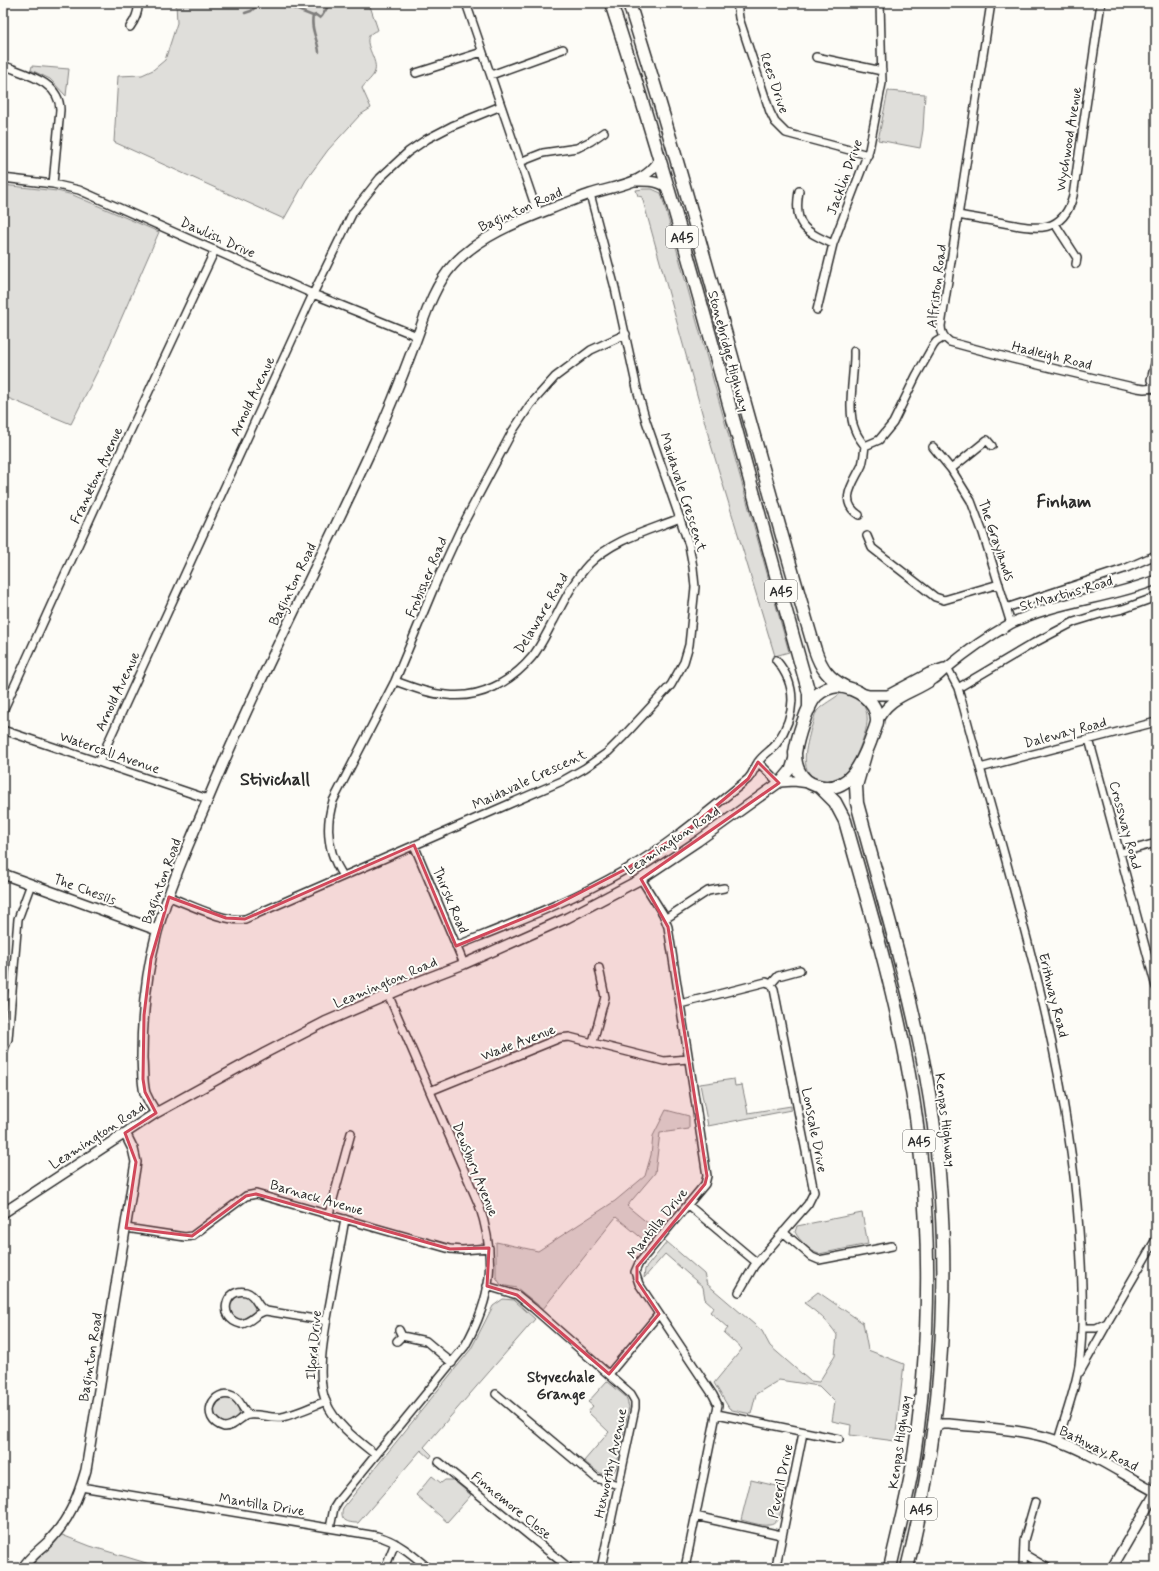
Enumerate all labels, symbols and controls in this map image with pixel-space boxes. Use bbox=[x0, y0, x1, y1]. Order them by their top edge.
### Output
street label: Rees Drive bbox=[755, 50, 793, 116]
street label: Wychwood Avenue bbox=[1052, 85, 1086, 193]
street label: Jacklin Drive bbox=[823, 137, 867, 218]
street label: Baginton Road bbox=[476, 183, 566, 238]
street label: Dawlish Drive bbox=[177, 213, 258, 262]
road number: A45 bbox=[666, 226, 698, 248]
street label: Alfriston Road bbox=[923, 243, 951, 329]
street label: Stonebridge Highway bbox=[702, 289, 753, 414]
street label: Hadleigh Road bbox=[1010, 337, 1094, 375]
street label: Arnold Avenue bbox=[227, 353, 279, 439]
street label: Frankton Avenue bbox=[67, 424, 127, 527]
street label: Maidavale Crescent bbox=[655, 431, 711, 555]
district label: Finham bbox=[1037, 490, 1091, 514]
street label: The Graylands bbox=[974, 497, 1019, 584]
street label: Frobisher Road bbox=[402, 534, 452, 621]
street label: Baginton Road bbox=[265, 540, 322, 630]
street label: Delaware Road bbox=[511, 570, 573, 657]
street label: St Martins Road bbox=[1017, 572, 1115, 616]
road number: A45 bbox=[765, 580, 797, 602]
street label: Arnold Avenue bbox=[92, 648, 144, 734]
street label: Daleway Road bbox=[1022, 713, 1109, 753]
street label: Watercall Avenue bbox=[57, 727, 162, 779]
street label: Maidavale Crescent bbox=[469, 745, 590, 814]
district label: Stivichall bbox=[240, 768, 310, 792]
street label: Crossway Road bbox=[1105, 779, 1145, 871]
street label: Leamington Road bbox=[622, 802, 724, 879]
street label: Baginton Road bbox=[138, 836, 188, 927]
street label: Thirsk Road bbox=[428, 864, 472, 936]
street label: The Chesils bbox=[51, 870, 118, 910]
street label: Erithway Road bbox=[1034, 951, 1072, 1039]
street label: Leamington Road bbox=[331, 953, 440, 1013]
street label: Wade Avenue bbox=[478, 1020, 559, 1065]
street label: Kenpas Highway bbox=[929, 1072, 960, 1168]
street label: Lonscale Drive bbox=[797, 1086, 831, 1174]
street label: Leamington Road bbox=[46, 1098, 149, 1174]
street label: Dewsbury Avenue bbox=[448, 1120, 502, 1220]
road number: A45 bbox=[903, 1130, 935, 1152]
street label: Barnack Avenue bbox=[268, 1176, 366, 1220]
street label: Mantilla Drive bbox=[624, 1184, 692, 1263]
street label: Ilford Drive bbox=[302, 1310, 328, 1381]
street label: Baginton Road bbox=[75, 1311, 109, 1403]
district label: Styvechale Grange bbox=[527, 1368, 595, 1406]
street label: Kenpas Highway bbox=[885, 1394, 916, 1490]
street label: Hexworthy Avenue bbox=[591, 1406, 631, 1520]
street label: Bathway Road bbox=[1056, 1422, 1141, 1476]
street label: Peveril Drive bbox=[764, 1442, 798, 1520]
street label: Finnemore Close bbox=[467, 1468, 556, 1544]
street label: Mantilla Drive bbox=[218, 1489, 306, 1521]
road number: A45 bbox=[905, 1498, 937, 1520]

